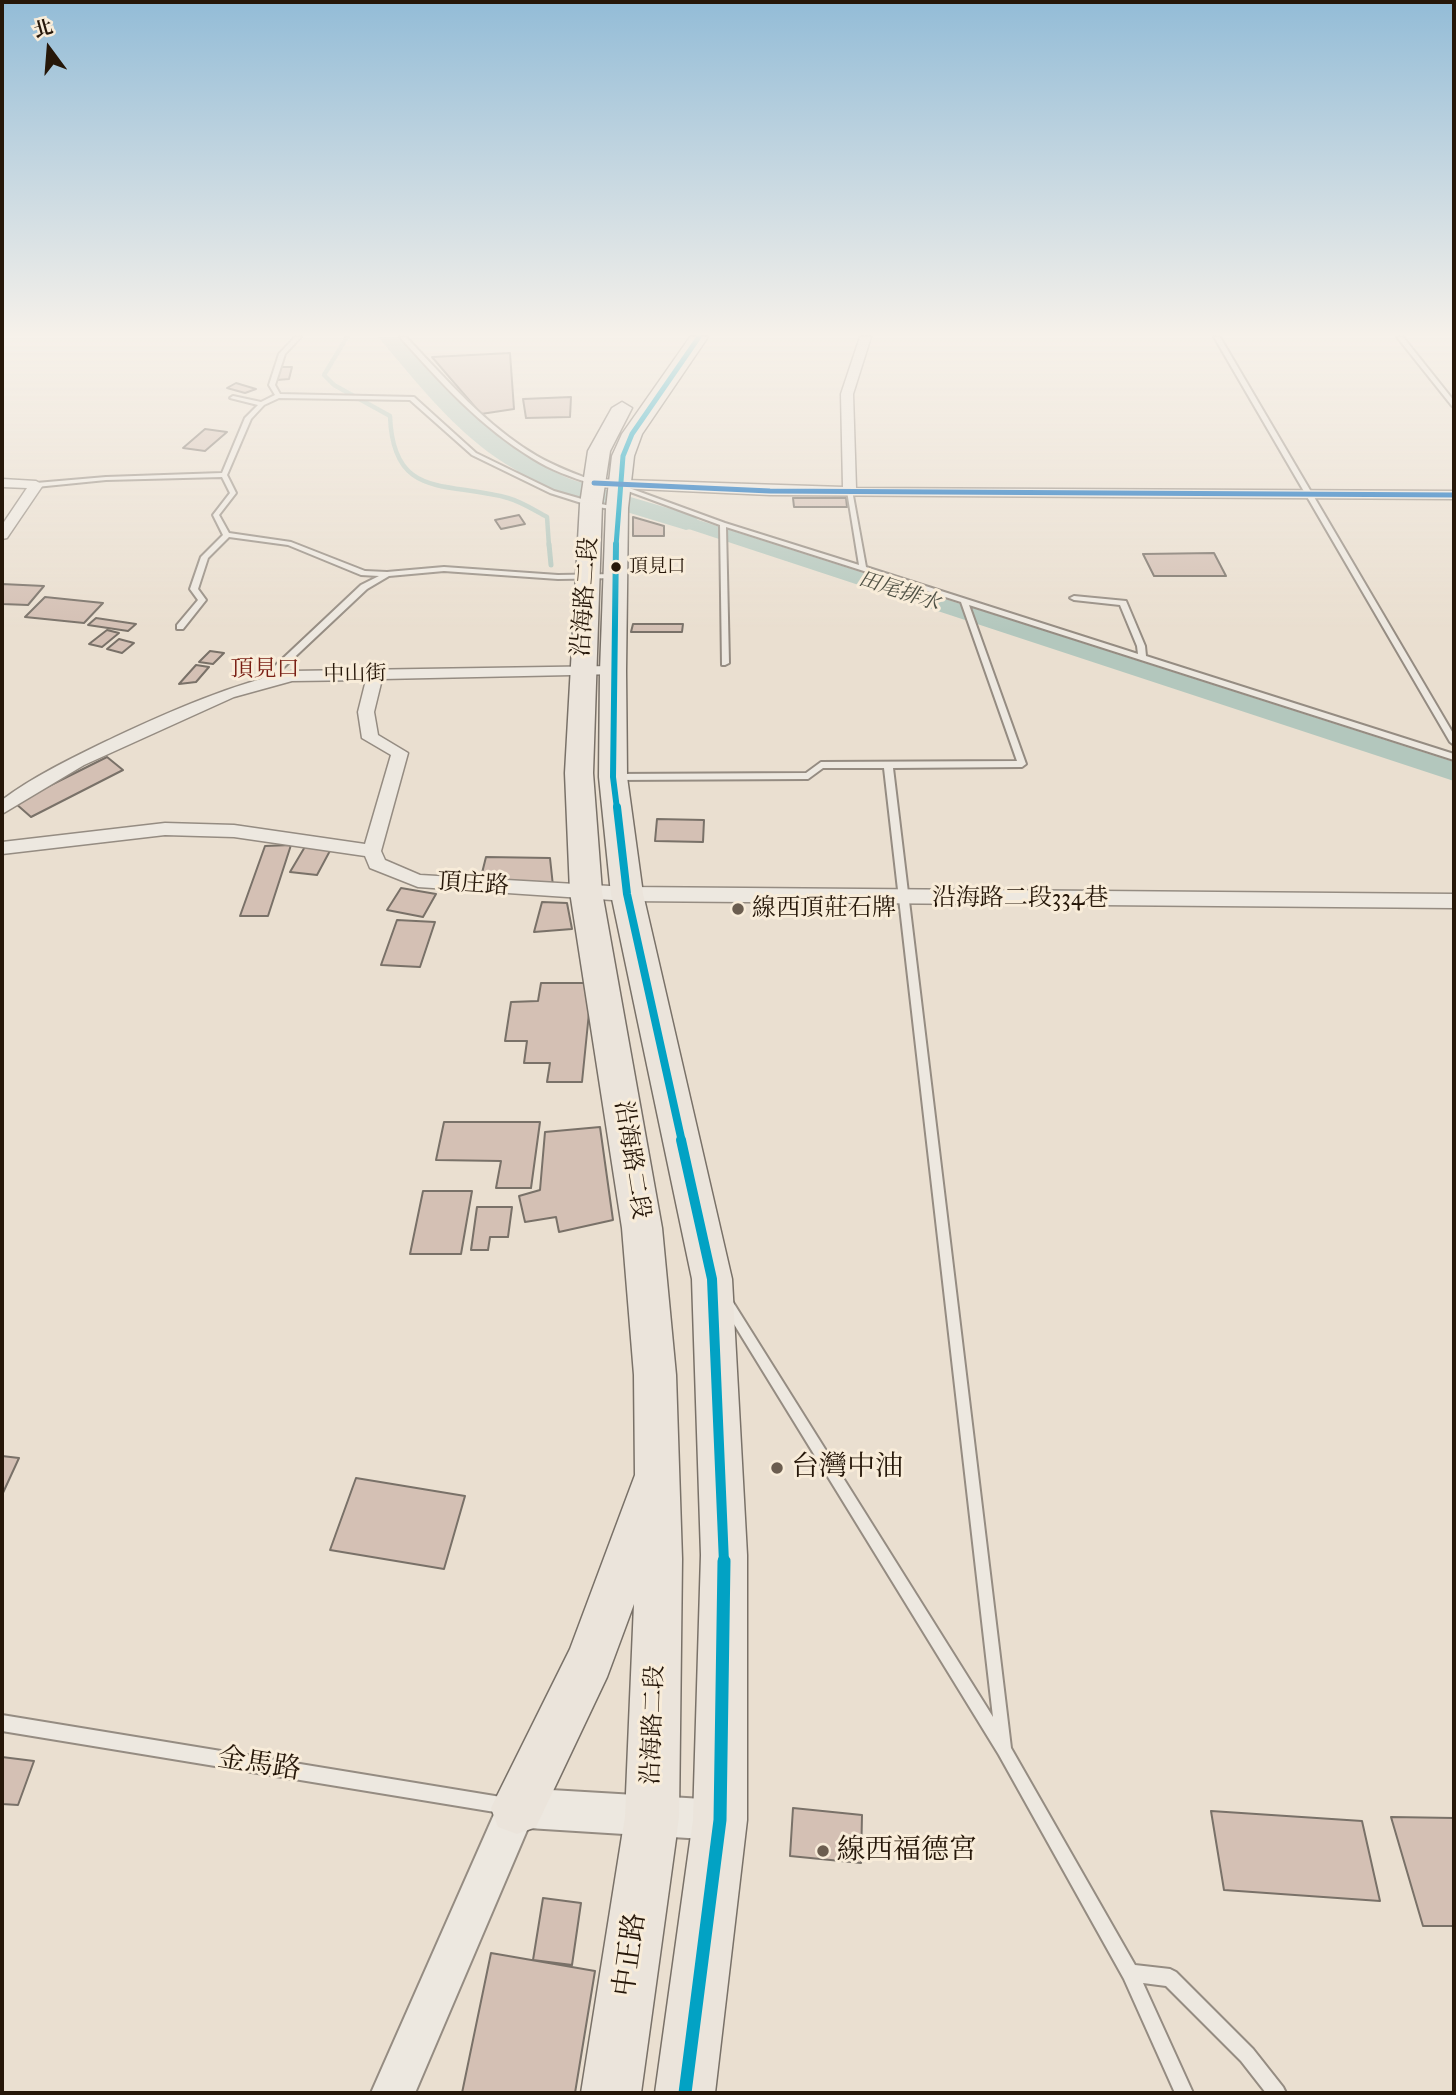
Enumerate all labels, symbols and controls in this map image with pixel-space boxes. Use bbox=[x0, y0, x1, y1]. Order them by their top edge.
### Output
north arrow bbox=[14, 14, 84, 84]
text: 北 bbox=[31, 15, 55, 42]
street label: 沿海路二段 bbox=[567, 536, 605, 658]
place label: 頂見口 bbox=[629, 556, 686, 578]
marker: 頂見口 bbox=[609, 560, 623, 574]
water label: 田尾排水 bbox=[855, 567, 943, 617]
district label: 頂見口 bbox=[231, 656, 299, 684]
street label: 中山街 bbox=[323, 662, 387, 688]
street label: 頂庄路 bbox=[436, 868, 510, 902]
street label: 沿海路二段334巷 bbox=[932, 885, 1108, 913]
place label: 線西頂莊石牌 bbox=[752, 895, 896, 923]
marker: 線西頂莊石牌 bbox=[730, 901, 746, 917]
street label: 沿海路二段 bbox=[607, 1098, 655, 1222]
place label: 台灣中油 bbox=[791, 1451, 903, 1485]
marker: 台灣中油 bbox=[769, 1460, 785, 1476]
street label: 沿海路二段 bbox=[638, 1665, 670, 1785]
street label: 金馬路 bbox=[215, 1742, 303, 1788]
place label: 線西福德宮 bbox=[837, 1834, 977, 1868]
marker: 線西福德宮 bbox=[815, 1843, 831, 1859]
street label: 中正路 bbox=[609, 1911, 653, 1999]

